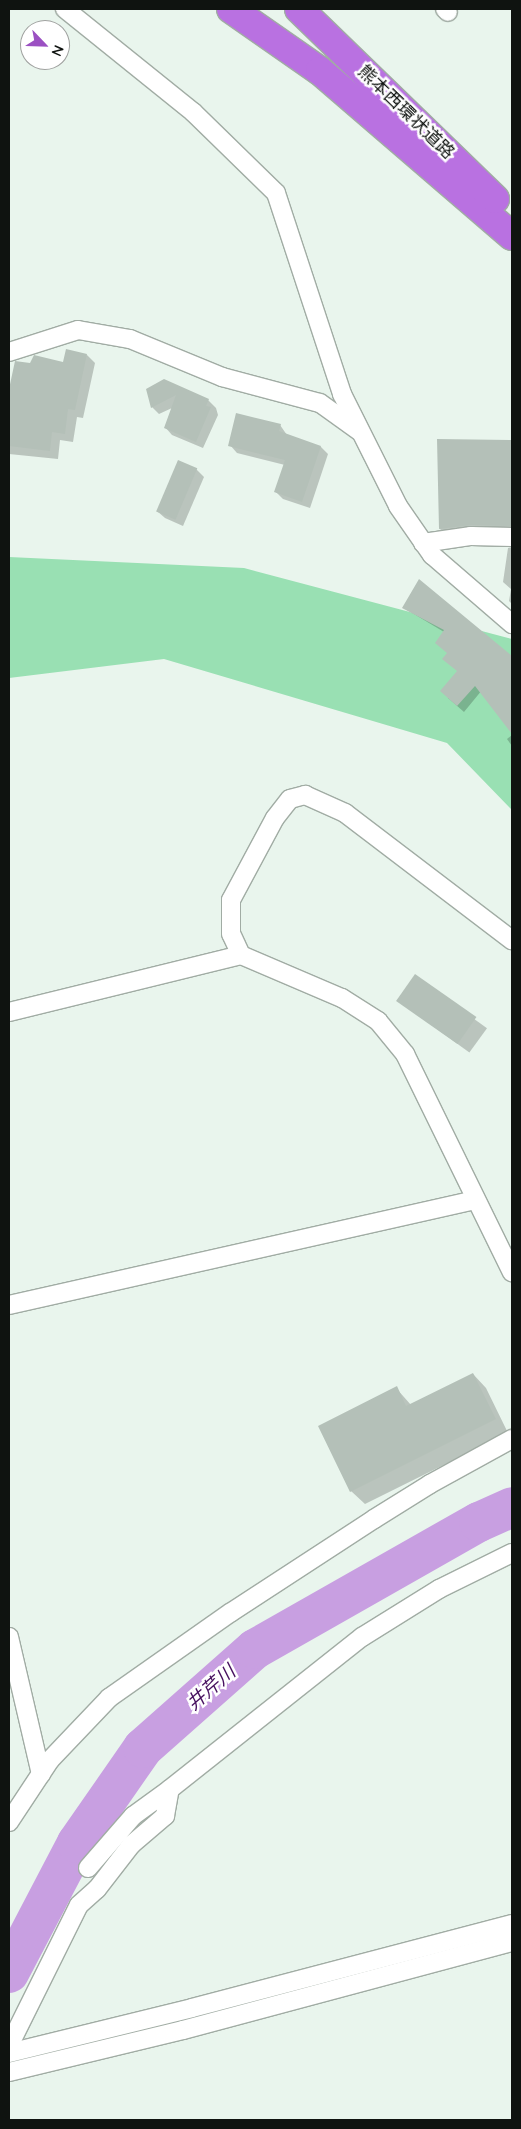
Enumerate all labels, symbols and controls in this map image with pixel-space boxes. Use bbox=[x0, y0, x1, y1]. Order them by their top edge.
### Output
north arrow bbox=[20, 20, 70, 70]
text: N bbox=[47, 42, 68, 59]
street label: 熊本西環状道路 bbox=[353, 60, 459, 164]
water label: 井芹川 bbox=[182, 1661, 240, 1715]

